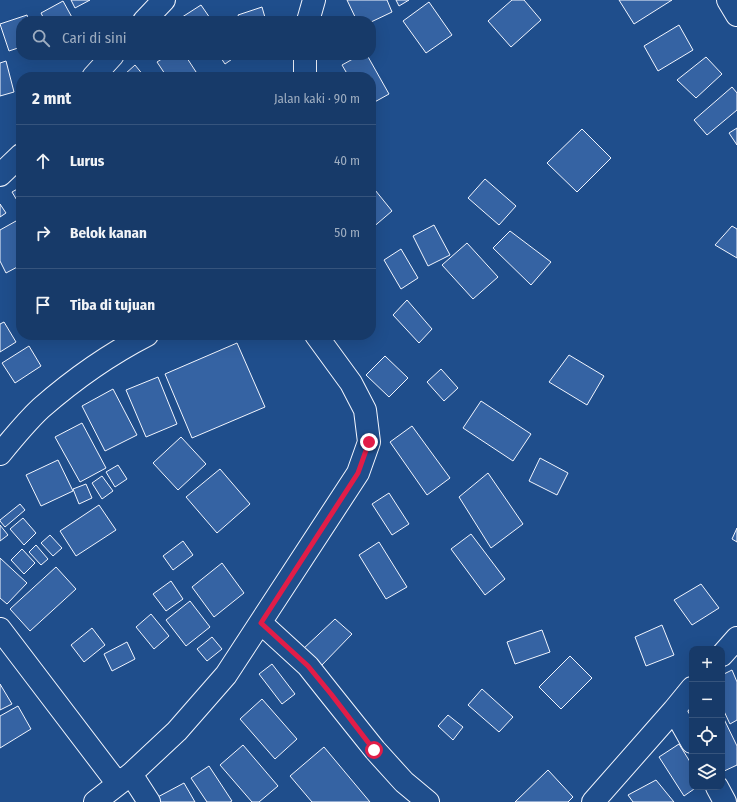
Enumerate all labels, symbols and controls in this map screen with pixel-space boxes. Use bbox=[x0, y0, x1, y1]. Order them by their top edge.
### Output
search box bbox=[16, 16, 376, 60]
icon: search bbox=[30, 27, 52, 49]
text: Cari di sini bbox=[62, 29, 127, 47]
text: 2 mnt bbox=[32, 88, 71, 109]
text: Jalan kaki · 90 m bbox=[274, 91, 360, 106]
icon: ahead bbox=[32, 150, 54, 172]
text: Lurus bbox=[70, 152, 104, 170]
text: 40 m bbox=[334, 153, 360, 168]
icon: right bbox=[32, 222, 54, 244]
text: Belok kanan bbox=[70, 224, 147, 242]
text: 50 m bbox=[334, 225, 360, 240]
icon: arrive bbox=[32, 294, 54, 316]
text: Tiba di tujuan bbox=[70, 296, 155, 314]
route end bbox=[360, 433, 378, 451]
map controls bbox=[689, 646, 725, 790]
button: + bbox=[689, 646, 725, 682]
button: − bbox=[689, 682, 725, 718]
button: locate bbox=[689, 718, 725, 754]
route start bbox=[365, 741, 383, 759]
button: layers bbox=[689, 754, 725, 790]

